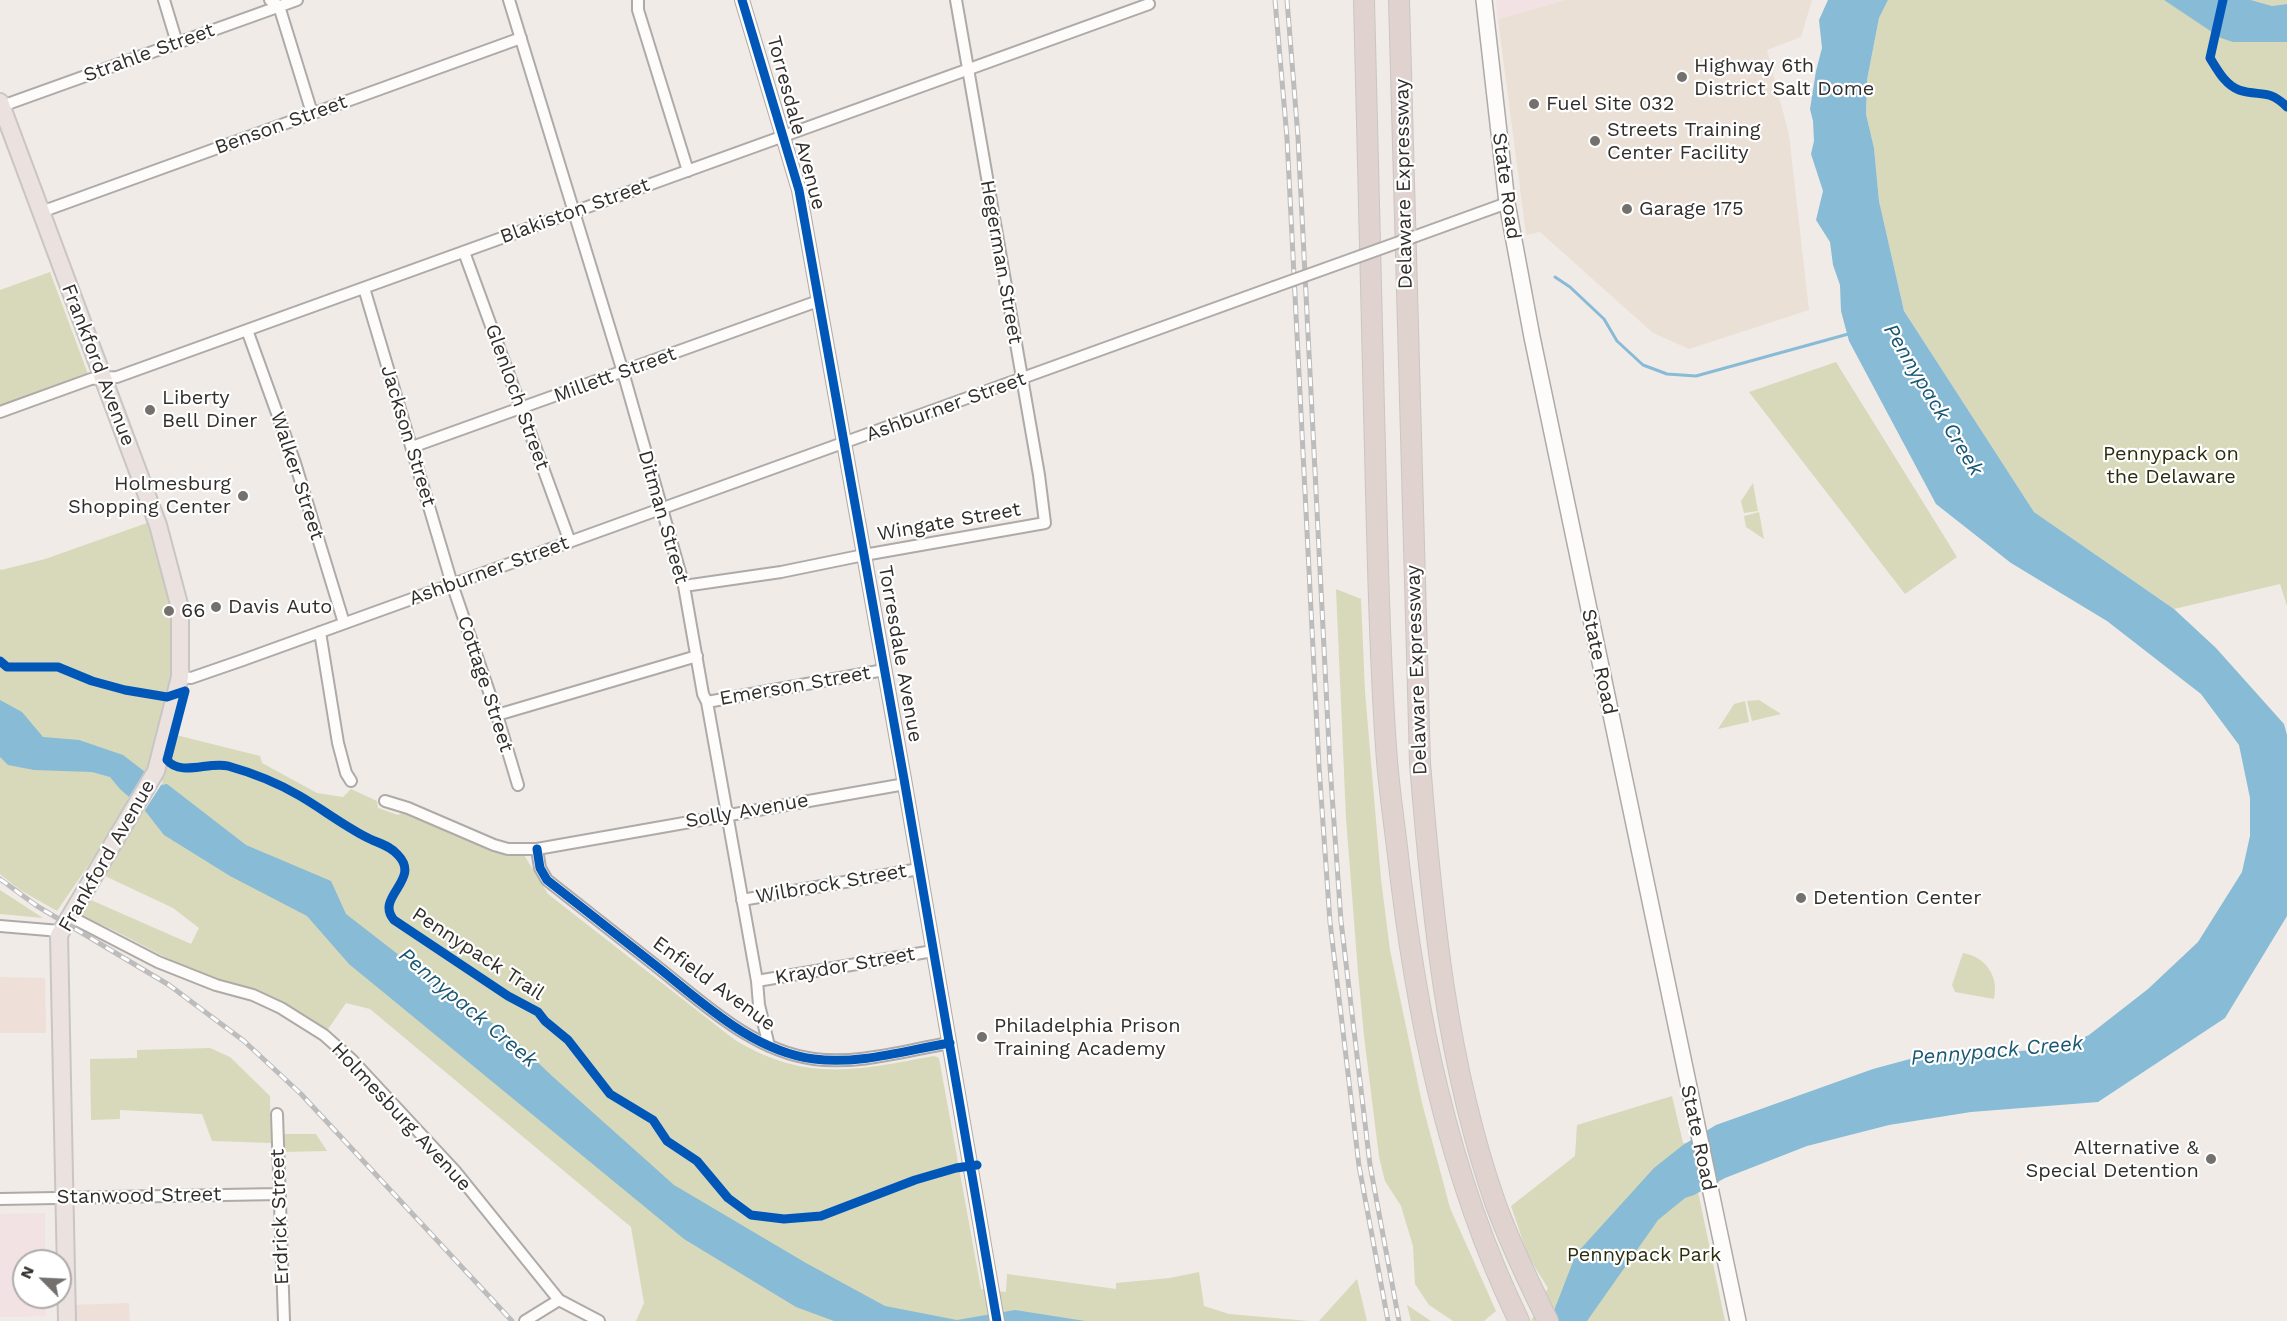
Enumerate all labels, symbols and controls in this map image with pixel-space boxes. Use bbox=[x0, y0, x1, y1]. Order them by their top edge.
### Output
street label: Strahle Street bbox=[80, 18, 218, 88]
street label: Torresdale Avenue bbox=[761, 33, 831, 213]
place label: Highway 6th District Salt Dome bbox=[1694, 54, 1874, 101]
marker: Highway 6th District Salt Dome bbox=[1675, 70, 1689, 84]
street label: Delaware Expressway bbox=[1390, 79, 1418, 289]
street label: Benson Street bbox=[212, 90, 350, 160]
place label: Fuel Site 032 bbox=[1546, 92, 1674, 116]
marker: Fuel Site 032 bbox=[1527, 97, 1541, 111]
place label: Streets Training Center Facility bbox=[1607, 118, 1760, 165]
street label: State Road bbox=[1487, 131, 1525, 241]
marker: Streets Training Center Facility bbox=[1588, 134, 1602, 148]
street label: Blakiston Street bbox=[497, 173, 653, 249]
street label: Hegerman Street bbox=[975, 178, 1027, 346]
place label: Garage 175 bbox=[1639, 197, 1744, 221]
marker: Garage 175 bbox=[1620, 202, 1634, 216]
street label: Frankford Avenue bbox=[56, 280, 140, 450]
water label: Pennypack Creek bbox=[1878, 319, 1988, 481]
street label: Glenloch Street bbox=[480, 321, 554, 473]
street label: Millett Street bbox=[551, 342, 679, 408]
street label: Jackson Street bbox=[375, 362, 441, 510]
street label: Ashburner Street bbox=[863, 367, 1029, 447]
place label: Liberty Bell Diner bbox=[162, 386, 257, 433]
marker: Liberty Bell Diner bbox=[143, 403, 157, 417]
street label: Walker Street bbox=[265, 409, 329, 543]
park label: Pennypack on the Delaware bbox=[2103, 442, 2239, 489]
street label: Ditman Street bbox=[632, 447, 694, 587]
place label: Holmesburg Shopping Center bbox=[68, 472, 231, 519]
marker: Holmesburg Shopping Center bbox=[236, 489, 250, 503]
street label: Wingate Street bbox=[875, 498, 1023, 546]
street label: Ashburner Street bbox=[406, 531, 572, 611]
street label: Torresdale Avenue bbox=[873, 564, 927, 744]
street label: Delaware Expressway bbox=[1401, 564, 1433, 776]
place label: Davis Auto bbox=[228, 595, 332, 619]
place label: 66 bbox=[181, 599, 205, 623]
marker: Davis Auto bbox=[209, 600, 223, 614]
marker: 66 bbox=[162, 604, 176, 618]
street label: State Road bbox=[1576, 607, 1622, 717]
street label: Cottage Street bbox=[452, 613, 518, 755]
street label: Emerson Street bbox=[718, 661, 872, 711]
street label: Frankford Avenue bbox=[54, 776, 160, 936]
street label: Solly Avenue bbox=[684, 788, 810, 834]
street label: Wilbrock Street bbox=[754, 859, 908, 909]
place label: Detention Center bbox=[1813, 886, 1981, 910]
marker: Detention Center bbox=[1794, 891, 1808, 905]
street label: Pennypack Trail bbox=[407, 902, 549, 1006]
street label: Enfield Avenue bbox=[648, 931, 780, 1037]
street label: Kraydor Street bbox=[773, 942, 917, 990]
water label: Pennypack Creek bbox=[394, 943, 542, 1073]
place label: Philadelphia Prison Training Academy bbox=[994, 1014, 1181, 1061]
marker: Philadelphia Prison Training Academy bbox=[975, 1030, 989, 1044]
water label: Pennypack Creek bbox=[1910, 1031, 2084, 1071]
street label: Holmesburg Avenue bbox=[326, 1038, 476, 1196]
street label: State Road bbox=[1675, 1083, 1721, 1193]
place label: Alternative & Special Detention bbox=[2026, 1136, 2199, 1183]
street label: Erdrick Street bbox=[266, 1149, 294, 1285]
marker: Alternative & Special Detention bbox=[2204, 1152, 2218, 1166]
street label: Stanwood Street bbox=[56, 1183, 222, 1209]
park label: Pennypack Park bbox=[1567, 1243, 1721, 1267]
north arrow bbox=[12, 1249, 72, 1309]
text: N bbox=[16, 1263, 38, 1282]

